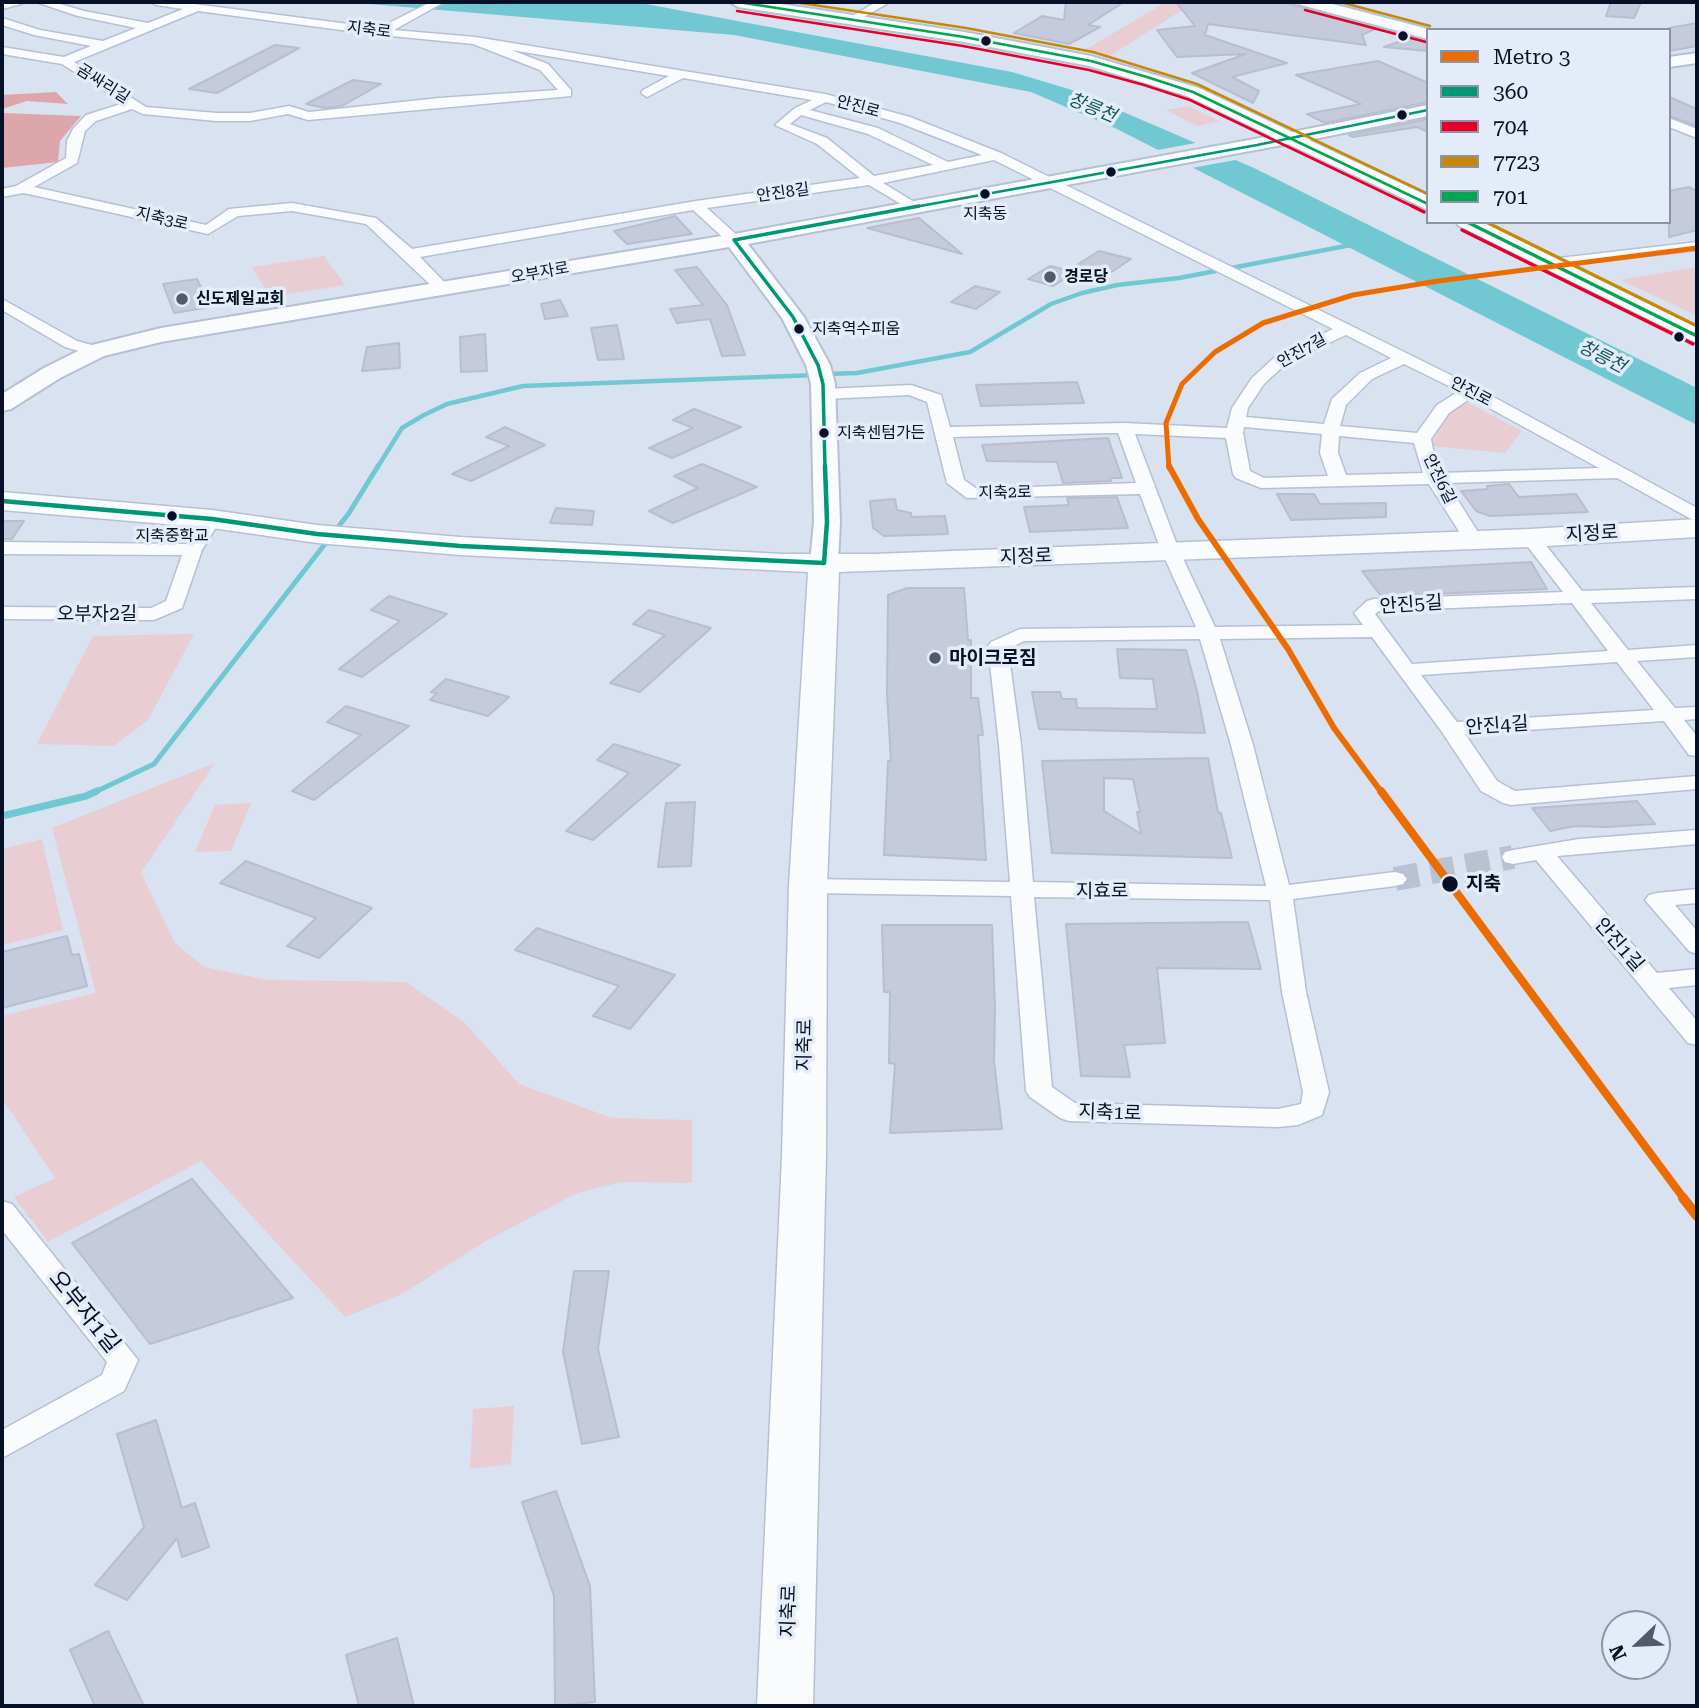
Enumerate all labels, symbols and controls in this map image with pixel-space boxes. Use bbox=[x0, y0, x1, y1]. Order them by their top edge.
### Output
street label: 지축로 bbox=[346, 18, 392, 42]
legend bbox=[1426, 28, 1671, 224]
unlabelled marker bbox=[1396, 29, 1410, 43]
unlabelled marker bbox=[979, 34, 993, 48]
text: Metro 3 bbox=[1493, 45, 1571, 69]
street label: 곰싸리길 bbox=[73, 60, 133, 108]
text: 360 bbox=[1493, 80, 1528, 104]
water label: 창릉천 bbox=[1065, 89, 1119, 127]
street label: 안진로 bbox=[834, 92, 882, 122]
unlabelled marker bbox=[1395, 108, 1409, 122]
text: 704 bbox=[1493, 115, 1528, 139]
text: 7723 bbox=[1493, 150, 1540, 174]
unlabelled marker bbox=[1104, 165, 1118, 179]
street label: 안진8길 bbox=[755, 180, 811, 206]
text: 701 bbox=[1493, 185, 1528, 209]
marker: 지축동 bbox=[978, 187, 992, 201]
street label: 지축3로 bbox=[134, 204, 190, 234]
place label: 지축동 bbox=[963, 204, 1007, 224]
street label: 오부자로 bbox=[509, 258, 571, 288]
place label: 경로당 bbox=[1064, 267, 1108, 287]
marker: 경로당 bbox=[1042, 269, 1058, 285]
place label: 신도제일교회 bbox=[196, 289, 284, 309]
marker: 신도제일교회 bbox=[174, 291, 190, 307]
place label: 지축역수피움 bbox=[812, 319, 900, 339]
marker: 지축역수피움 bbox=[792, 322, 806, 336]
street label: 안진7길 bbox=[1274, 330, 1330, 372]
unlabelled marker bbox=[1672, 330, 1686, 344]
water label: 창릉천 bbox=[1575, 336, 1629, 378]
street label: 안진로 bbox=[1447, 373, 1495, 411]
place label: 지축센텀가든 bbox=[837, 423, 925, 443]
marker: 지축센텀가든 bbox=[817, 426, 831, 440]
street label: 안진6길 bbox=[1419, 451, 1459, 507]
street label: 지축2로 bbox=[978, 483, 1032, 503]
marker: 지축중학교 bbox=[165, 509, 179, 523]
street label: 지정로 bbox=[1565, 521, 1619, 547]
place label: 지축중학교 bbox=[135, 526, 209, 546]
street label: 지정로 bbox=[999, 545, 1053, 569]
street label: 안진5길 bbox=[1379, 591, 1443, 619]
street label: 오부자2길 bbox=[57, 603, 137, 625]
place label: 마이크로짐 bbox=[949, 647, 1036, 669]
marker: 마이크로짐 bbox=[927, 650, 943, 666]
street label: 안진4길 bbox=[1465, 712, 1529, 740]
place label: 지축 bbox=[1466, 873, 1501, 895]
marker: 지축 bbox=[1440, 874, 1460, 894]
street label: 지효로 bbox=[1076, 880, 1128, 902]
street label: 안진1길 bbox=[1590, 914, 1648, 976]
street label: 지축로 bbox=[793, 1019, 817, 1071]
street label: 지축1로 bbox=[1078, 1101, 1142, 1125]
street label: 오부자1길 bbox=[43, 1265, 125, 1359]
street label: 지축로 bbox=[777, 1584, 801, 1638]
north arrow bbox=[1601, 1610, 1671, 1680]
text: N bbox=[1605, 1641, 1631, 1664]

